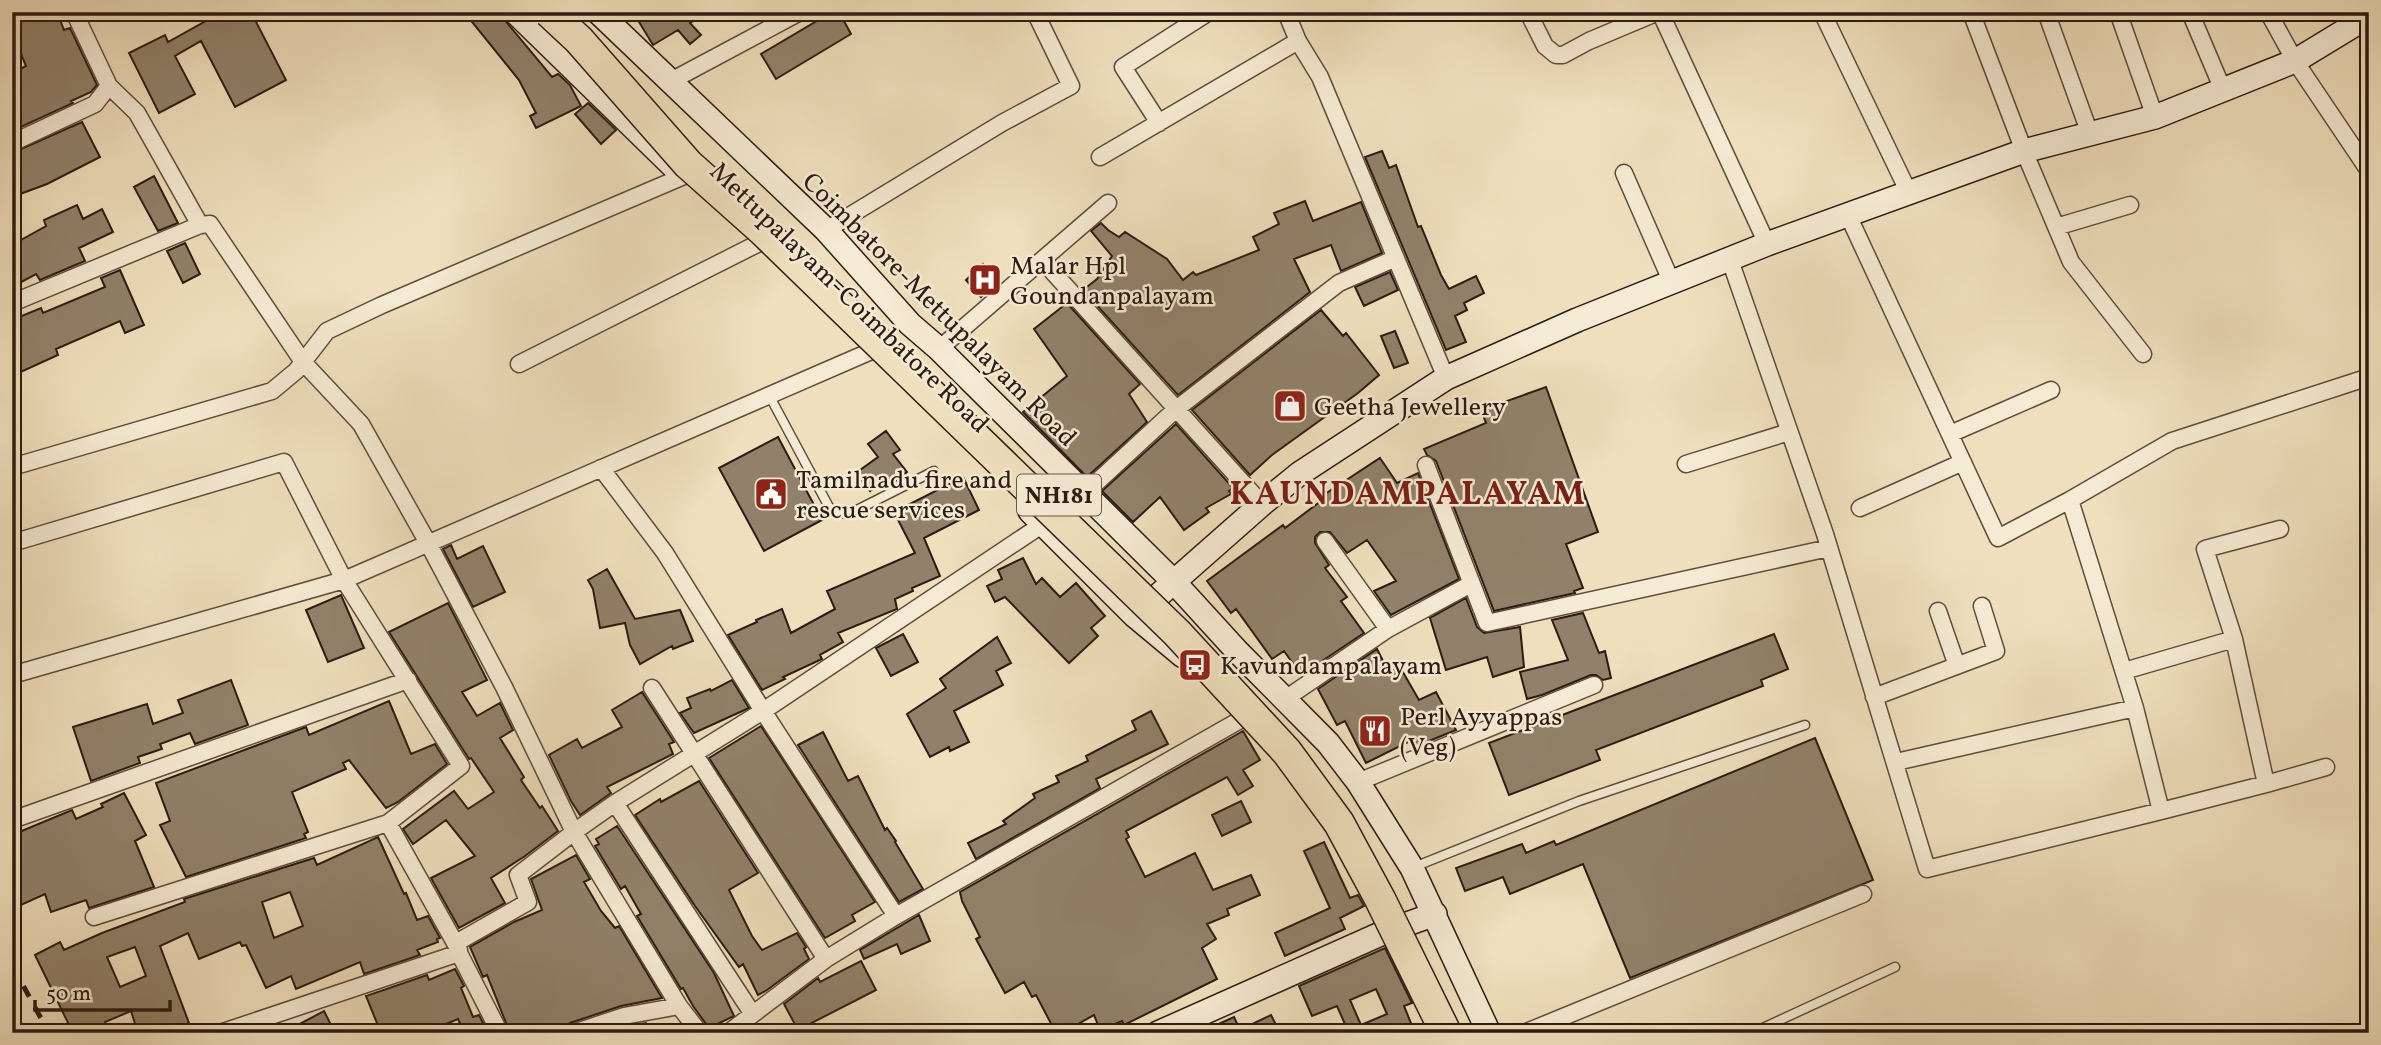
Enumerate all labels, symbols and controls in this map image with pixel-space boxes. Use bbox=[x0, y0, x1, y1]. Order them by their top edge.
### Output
street label: Mettupalayam-Coimbatore Road bbox=[701, 155, 996, 442]
street label: Coimbatore-Mettupalayam Road bbox=[793, 165, 1084, 456]
place label: Malar Hpl Goundanpalayam bbox=[1010, 249, 1214, 315]
hospital icon: Malar Hpl Goundanpalayam bbox=[966, 261, 1004, 299]
shop icon: Geetha Jewellery bbox=[1271, 387, 1309, 425]
place label: Geetha Jewellery bbox=[1314, 390, 1506, 426]
place label: Tamilnadu fire and rescue services bbox=[796, 463, 1012, 529]
district label: KAUNDAMPALAYAM bbox=[1229, 473, 1587, 519]
road number: NH181 bbox=[1017, 474, 1101, 516]
public building icon: Tamilnadu fire and rescue services bbox=[752, 475, 790, 513]
bus stop icon: Kavundampalayam bbox=[1176, 646, 1214, 684]
place label: Kavundampalayam bbox=[1220, 649, 1442, 685]
place label: Perl Ayyappas (Veg) bbox=[1400, 700, 1562, 766]
restaurant icon: Perl Ayyappas (Veg) bbox=[1356, 712, 1394, 750]
scale bar bbox=[35, 968, 170, 1012]
text: 50 m bbox=[46, 980, 91, 1009]

